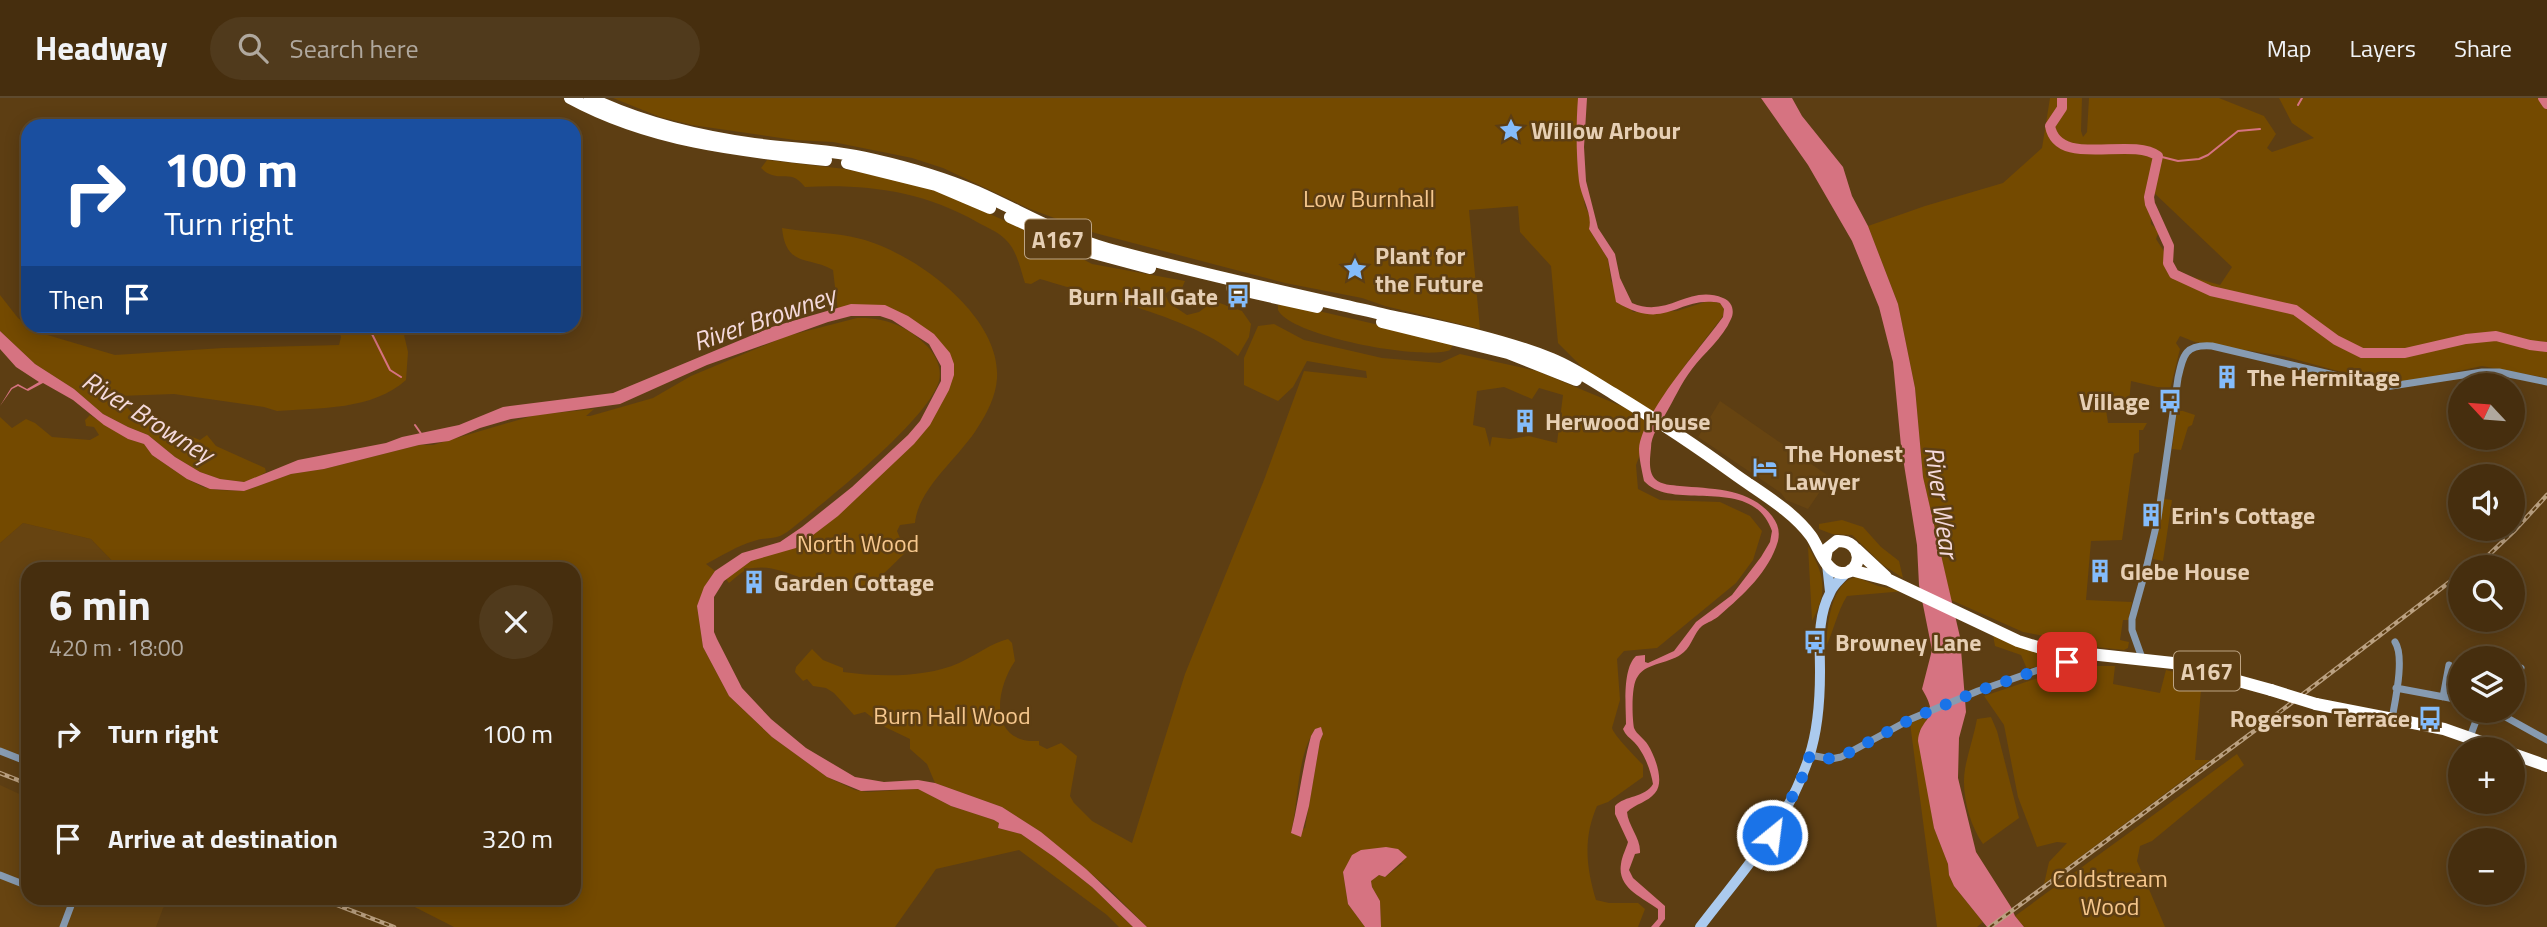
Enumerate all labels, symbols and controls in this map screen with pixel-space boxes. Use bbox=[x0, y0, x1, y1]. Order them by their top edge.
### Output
search box bbox=[210, 17, 700, 80]
text: Headway bbox=[35, 23, 168, 73]
icon: search bbox=[234, 29, 272, 67]
text: Search here bbox=[290, 29, 419, 68]
text: Map bbox=[2267, 30, 2312, 66]
text: Layers bbox=[2350, 30, 2416, 66]
text: Share bbox=[2454, 30, 2512, 66]
place label: Willow Arbour bbox=[1531, 112, 1681, 148]
place icon: Willow Arbour bbox=[1497, 116, 1525, 144]
text: 100 m bbox=[164, 131, 298, 206]
icon: right bbox=[49, 147, 140, 238]
park label: Low Burnhall bbox=[1303, 180, 1435, 216]
text: Turn right bbox=[164, 199, 293, 247]
road number: A167 bbox=[1025, 220, 1091, 258]
place label: Plant for the Future bbox=[1375, 237, 1483, 301]
place icon: Plant for the Future bbox=[1341, 255, 1369, 283]
water label: River Browney bbox=[687, 274, 844, 361]
place label: Burn Hall Gate bbox=[1068, 278, 1218, 314]
text: Then bbox=[49, 280, 104, 319]
icon: arrive bbox=[118, 280, 156, 318]
bus stop icon: Burn Hall Gate bbox=[1224, 282, 1252, 310]
place label: The Hermitage bbox=[2247, 359, 2400, 395]
water label: River Browney bbox=[75, 361, 224, 475]
building icon: The Hermitage bbox=[2213, 363, 2241, 391]
north arrow bbox=[2448, 373, 2525, 450]
map controls bbox=[2448, 373, 2525, 905]
place label: Village bbox=[2079, 383, 2150, 419]
bus stop icon: Village bbox=[2156, 387, 2184, 415]
place label: Herwood House bbox=[1545, 403, 1711, 439]
building icon: Herwood House bbox=[1511, 407, 1539, 435]
place label: The Honest Lawyer bbox=[1785, 435, 1903, 499]
water label: River Wear bbox=[1915, 444, 1969, 563]
hotel icon: The Honest Lawyer bbox=[1751, 453, 1779, 481]
button: sound bbox=[2448, 464, 2525, 541]
place label: Erin's Cottage bbox=[2171, 497, 2315, 533]
building icon: Erin's Cottage bbox=[2137, 501, 2165, 529]
park label: North Wood bbox=[797, 525, 919, 561]
place label: Glebe House bbox=[2120, 553, 2250, 589]
button: search bbox=[2448, 555, 2525, 632]
building icon: Glebe House bbox=[2086, 557, 2114, 585]
place label: Garden Cottage bbox=[774, 564, 934, 600]
building icon: Garden Cottage bbox=[740, 568, 768, 596]
text: 6 min bbox=[49, 572, 151, 636]
button: close bbox=[479, 585, 553, 659]
place label: Browney Lane bbox=[1835, 624, 1982, 660]
bus stop icon: Browney Lane bbox=[1801, 628, 1829, 656]
text: 420 m · 18:00 bbox=[49, 630, 184, 665]
pin bbox=[2037, 632, 2097, 692]
icon: arrive bbox=[2048, 643, 2086, 681]
button: layers bbox=[2448, 646, 2525, 723]
road number: A167 bbox=[2174, 652, 2240, 691]
park label: Burn Hall Wood bbox=[873, 697, 1031, 733]
place label: Rogerson Terrace bbox=[2230, 700, 2410, 736]
bus stop icon: Rogerson Terrace bbox=[2416, 704, 2444, 732]
text: Turn right bbox=[108, 714, 219, 753]
text: 100 m bbox=[482, 714, 553, 753]
icon: right bbox=[49, 715, 87, 753]
button: + bbox=[2448, 737, 2525, 814]
position arrow bbox=[1735, 798, 1809, 872]
text: Arrive at destination bbox=[108, 819, 338, 858]
text: 320 m bbox=[482, 819, 553, 858]
icon: arrive bbox=[49, 820, 87, 858]
button: − bbox=[2448, 828, 2525, 905]
park label: Coldstream Wood bbox=[2052, 860, 2168, 924]

